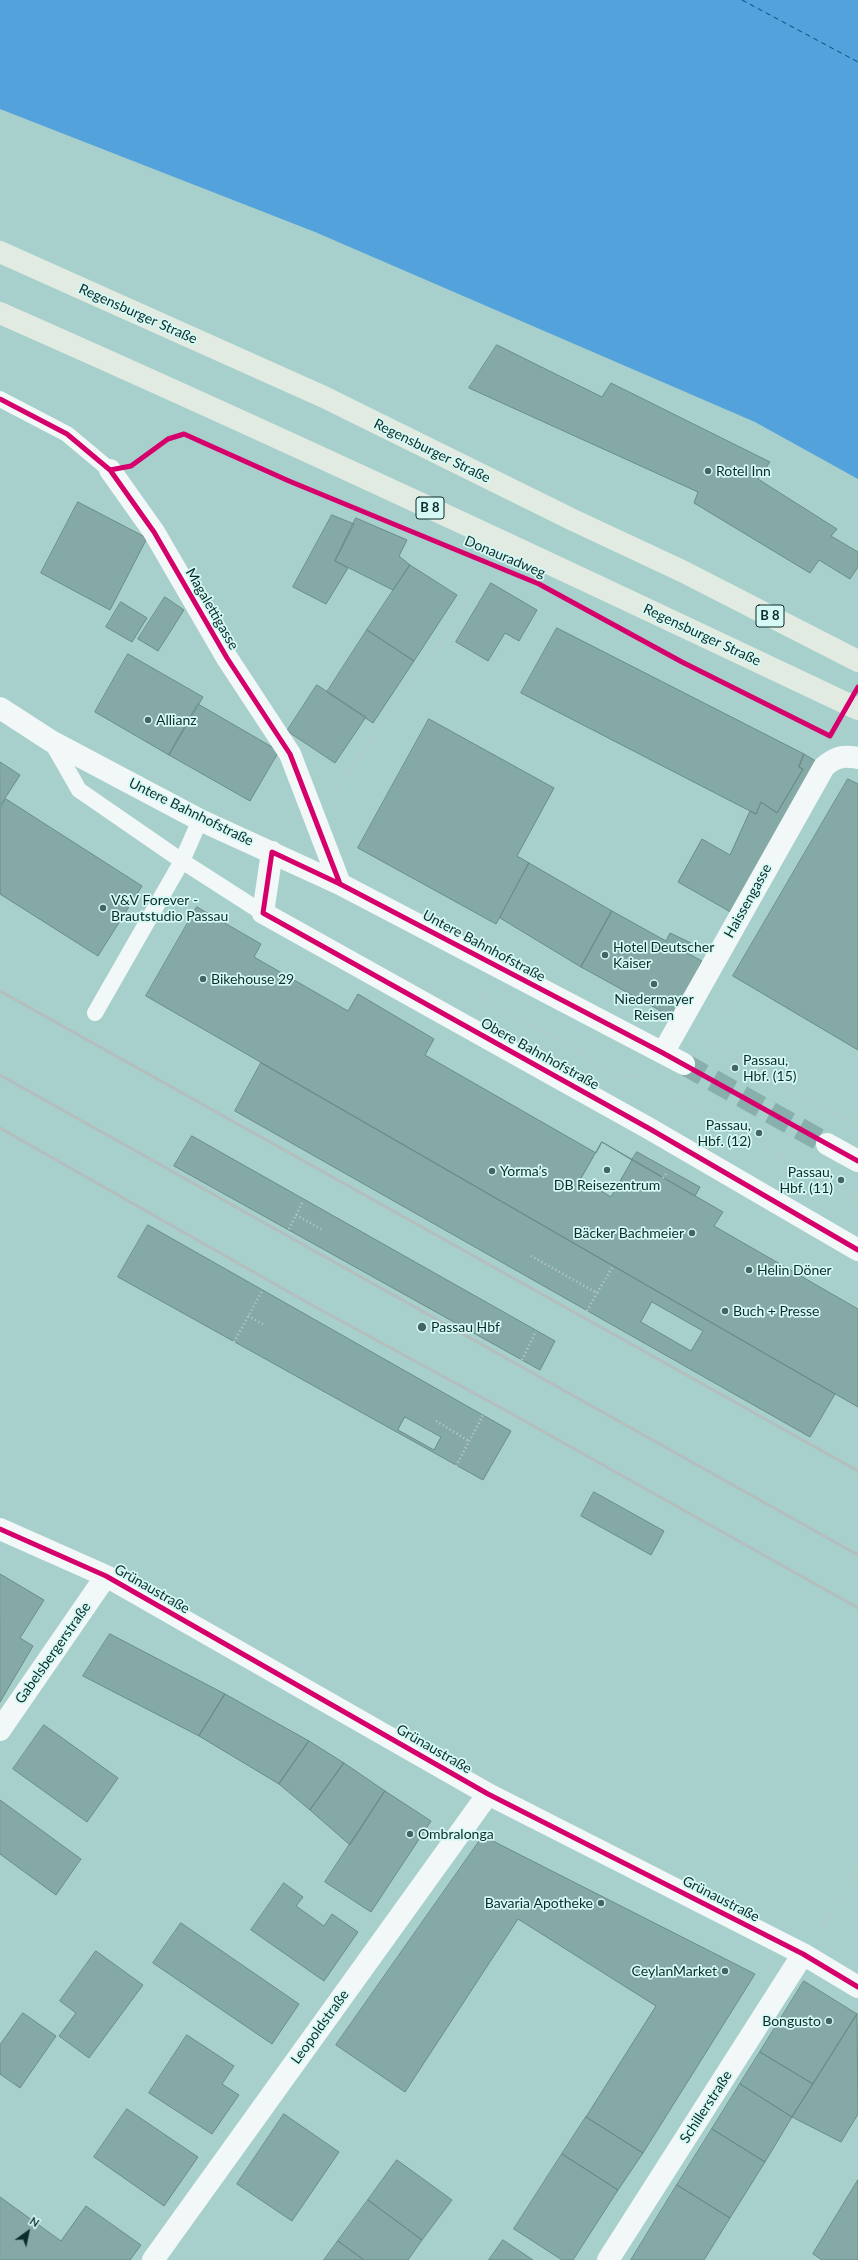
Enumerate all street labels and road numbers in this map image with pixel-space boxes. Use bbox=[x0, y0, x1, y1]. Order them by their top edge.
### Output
street label: Regensburger Straße bbox=[76, 280, 200, 348]
street label: Regensburger Straße bbox=[371, 415, 493, 487]
road number: B 8 bbox=[416, 497, 444, 519]
street label: Donauradweg bbox=[462, 532, 548, 582]
street label: Magalettigasse bbox=[182, 565, 242, 653]
street label: Regensburger Straße bbox=[641, 600, 763, 670]
road number: B 8 bbox=[756, 605, 784, 627]
street label: Untere Bahnhofstraße bbox=[126, 775, 256, 849]
street label: Haissengasse bbox=[721, 861, 775, 941]
street label: Untere Bahnhofstraße bbox=[420, 907, 548, 985]
street label: Obere Bahnhofstraße bbox=[478, 1014, 602, 1094]
street label: Grünaustraße bbox=[111, 1561, 193, 1617]
street label: Gabelsbergerstraße bbox=[12, 1599, 94, 1707]
street label: Grünaustraße bbox=[393, 1721, 475, 1777]
street label: Grünaustraße bbox=[680, 1872, 762, 1926]
street label: Leopoldstraße bbox=[287, 1987, 353, 2067]
street label: Schillerstraße bbox=[676, 2068, 736, 2146]

